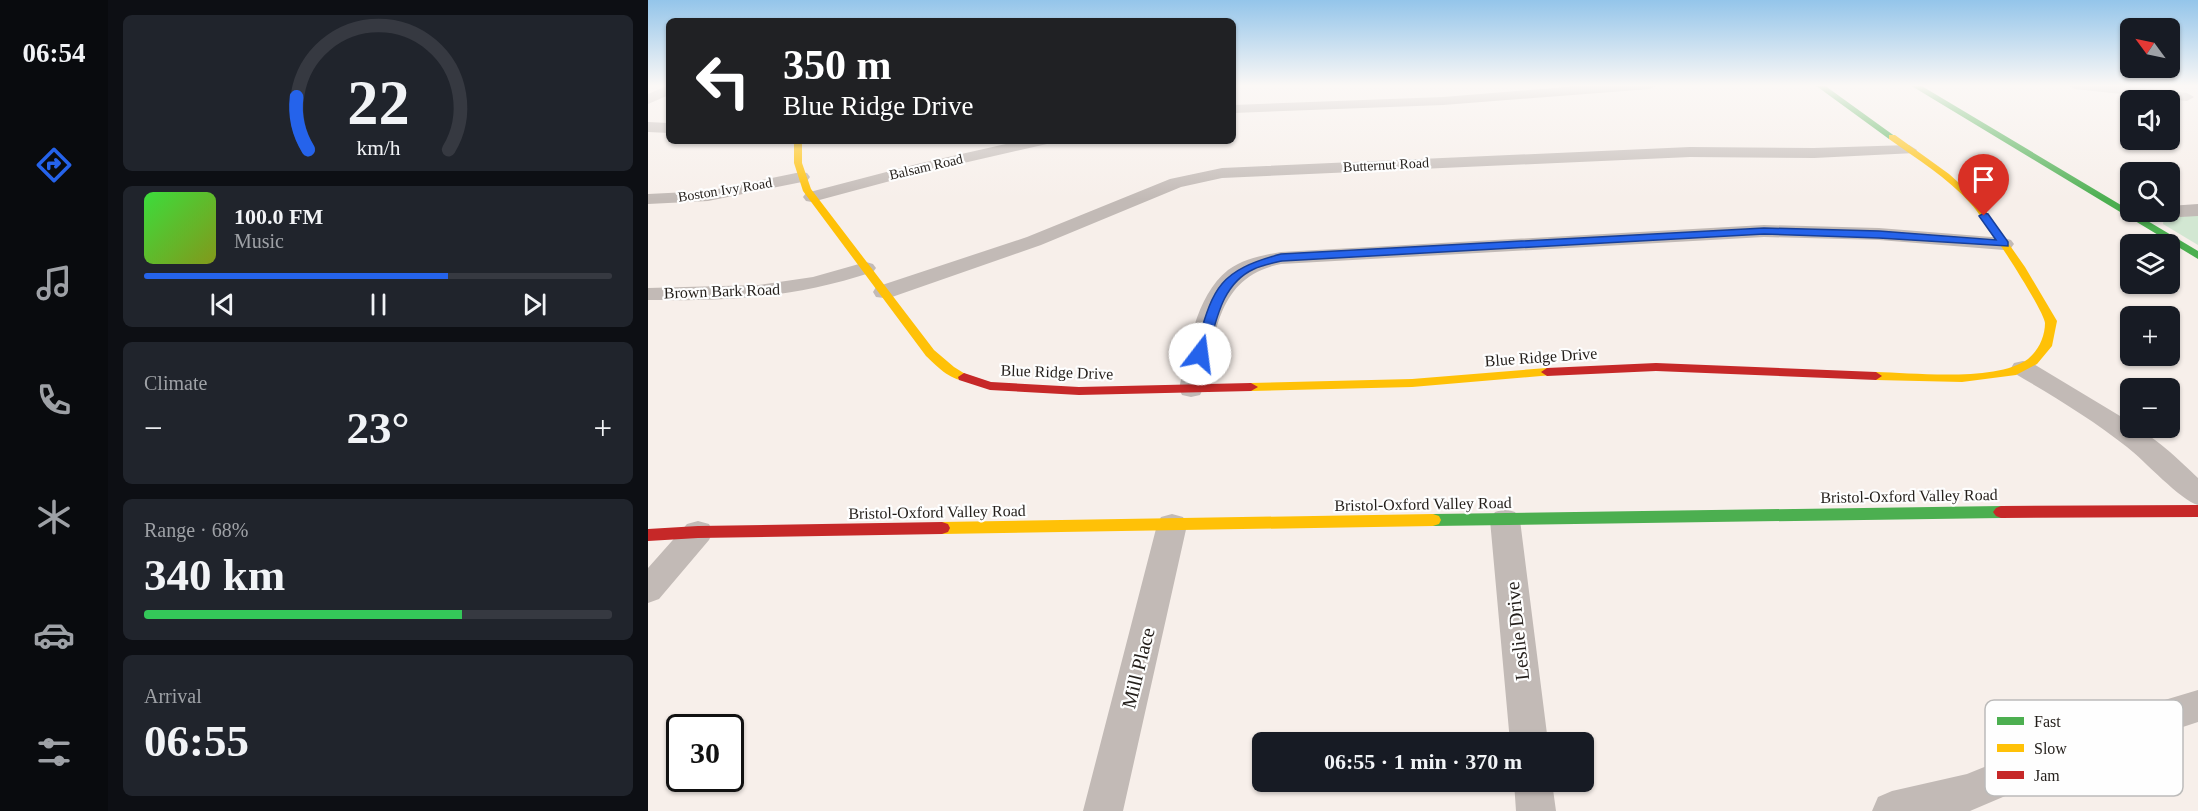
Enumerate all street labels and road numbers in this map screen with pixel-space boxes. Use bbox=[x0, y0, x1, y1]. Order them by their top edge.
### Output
street label: Balsam Road bbox=[888, 151, 964, 183]
street label: Butternut Road bbox=[1343, 155, 1429, 175]
street label: Boston Ivy Road bbox=[677, 175, 773, 205]
street label: Brown Bark Road bbox=[664, 280, 780, 302]
street label: Blue Ridge Drive bbox=[1484, 345, 1598, 370]
street label: Blue Ridge Drive bbox=[1000, 362, 1114, 383]
street label: Bristol-Oxford Valley Road bbox=[1820, 486, 1998, 507]
street label: Bristol-Oxford Valley Road bbox=[1334, 494, 1512, 515]
street label: Bristol-Oxford Valley Road bbox=[848, 502, 1026, 523]
street label: Leslie Drive bbox=[1501, 580, 1533, 682]
street label: Mill Place bbox=[1117, 625, 1159, 711]

